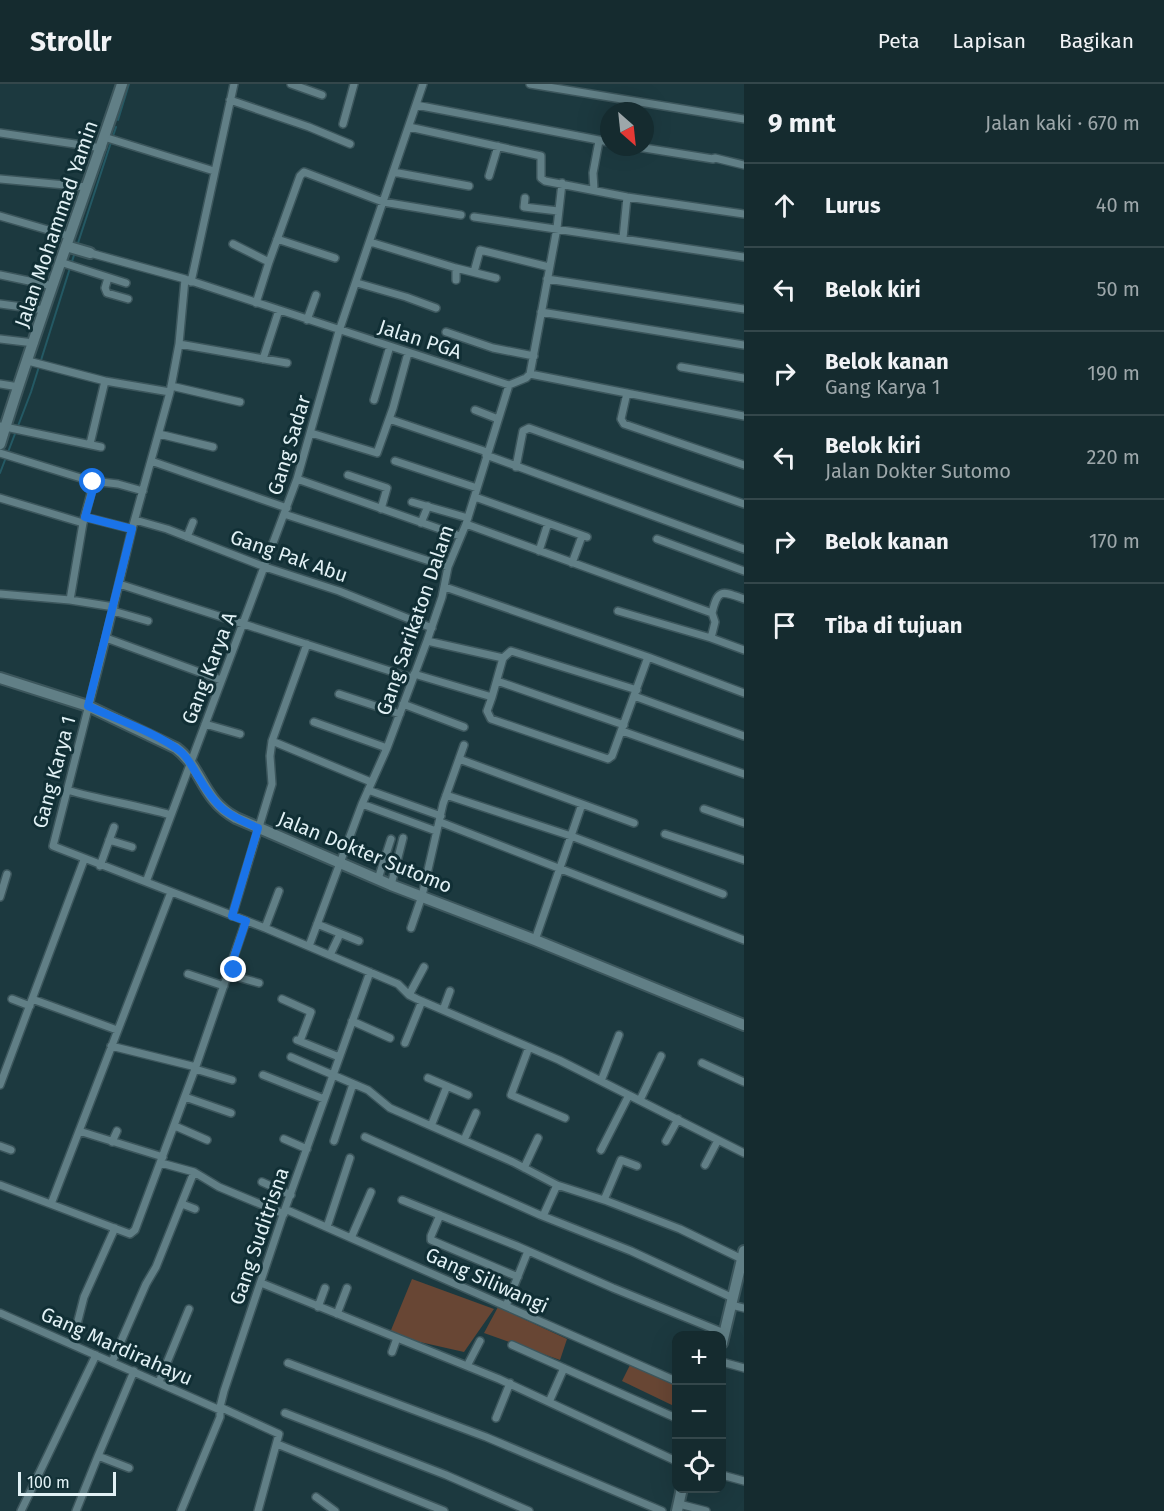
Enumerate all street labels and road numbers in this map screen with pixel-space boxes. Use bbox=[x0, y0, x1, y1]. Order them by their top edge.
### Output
street label: Jalan Mohammad Yamin bbox=[9, 117, 103, 331]
street label: Jalan PGA bbox=[375, 314, 465, 364]
street label: Gang Sadar bbox=[262, 392, 316, 498]
street label: Gang Sarikaton Dalam bbox=[371, 522, 459, 718]
street label: Gang Pak Abu bbox=[227, 525, 351, 587]
street label: Gang Karya A bbox=[177, 608, 242, 728]
street label: Gang Karya 1 bbox=[27, 713, 81, 831]
street label: Jalan Dokter Sutomo bbox=[274, 806, 456, 898]
street label: Gang Suditrisna bbox=[224, 1164, 294, 1308]
street label: Gang Siliwangi bbox=[422, 1242, 552, 1318]
street label: Gang Mardirahayu bbox=[37, 1302, 197, 1390]

